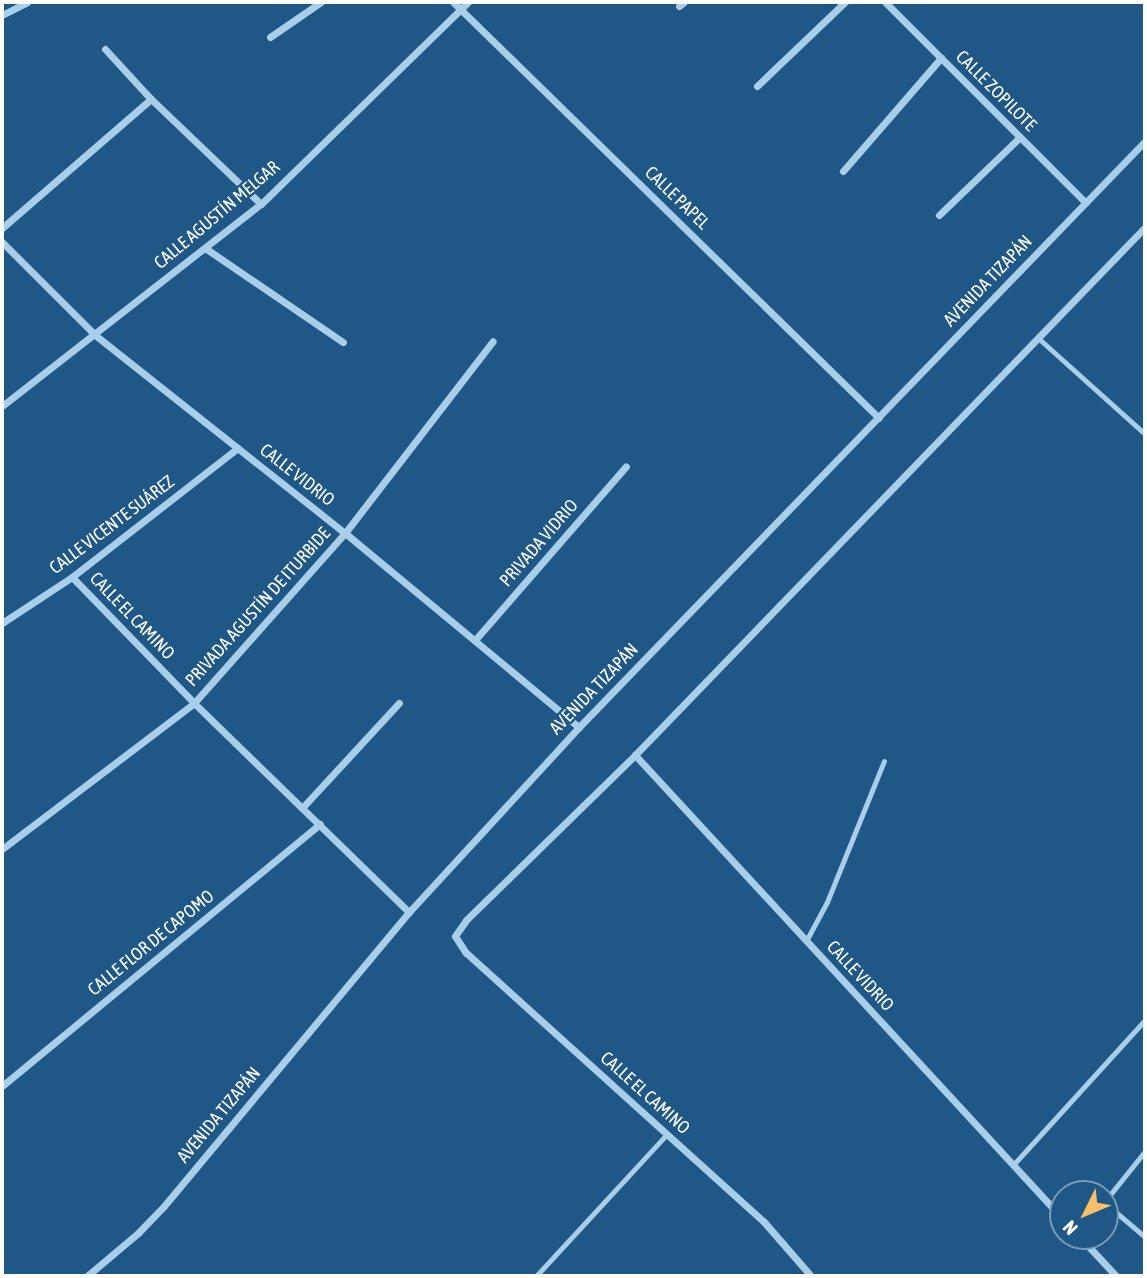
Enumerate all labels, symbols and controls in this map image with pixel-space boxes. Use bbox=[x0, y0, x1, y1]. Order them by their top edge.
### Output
street label: CALLE ZOPILOTE bbox=[951, 46, 1041, 136]
street label: CALLE AGUSTÍN MELGAR bbox=[150, 156, 284, 274]
street label: CALLE PAPEL bbox=[640, 162, 714, 234]
street label: AVENIDA TIZAPÁN bbox=[939, 231, 1037, 331]
street label: CALLE VIDRIO bbox=[255, 439, 339, 511]
street label: CALLE VICENTE SUÁREZ bbox=[45, 471, 179, 579]
street label: PRIVADA VIDRIO bbox=[495, 495, 583, 591]
street label: PRIVADA AGUSTÍN DE ITURBIDE bbox=[181, 523, 335, 691]
street label: CALLE EL CAMINO bbox=[85, 568, 179, 664]
street label: AVENIDA TIZAPÁN bbox=[545, 639, 643, 739]
street label: CALLE FLOR DE CAPOMO bbox=[84, 886, 218, 1000]
street label: CALLE VIDRIO bbox=[822, 936, 898, 1016]
street label: CALLE EL CAMINO bbox=[596, 1047, 694, 1139]
street label: AVENIDA TIZAPÁN bbox=[173, 1063, 265, 1167]
north arrow bbox=[1049, 1180, 1119, 1250]
text: N bbox=[1058, 1216, 1082, 1240]

